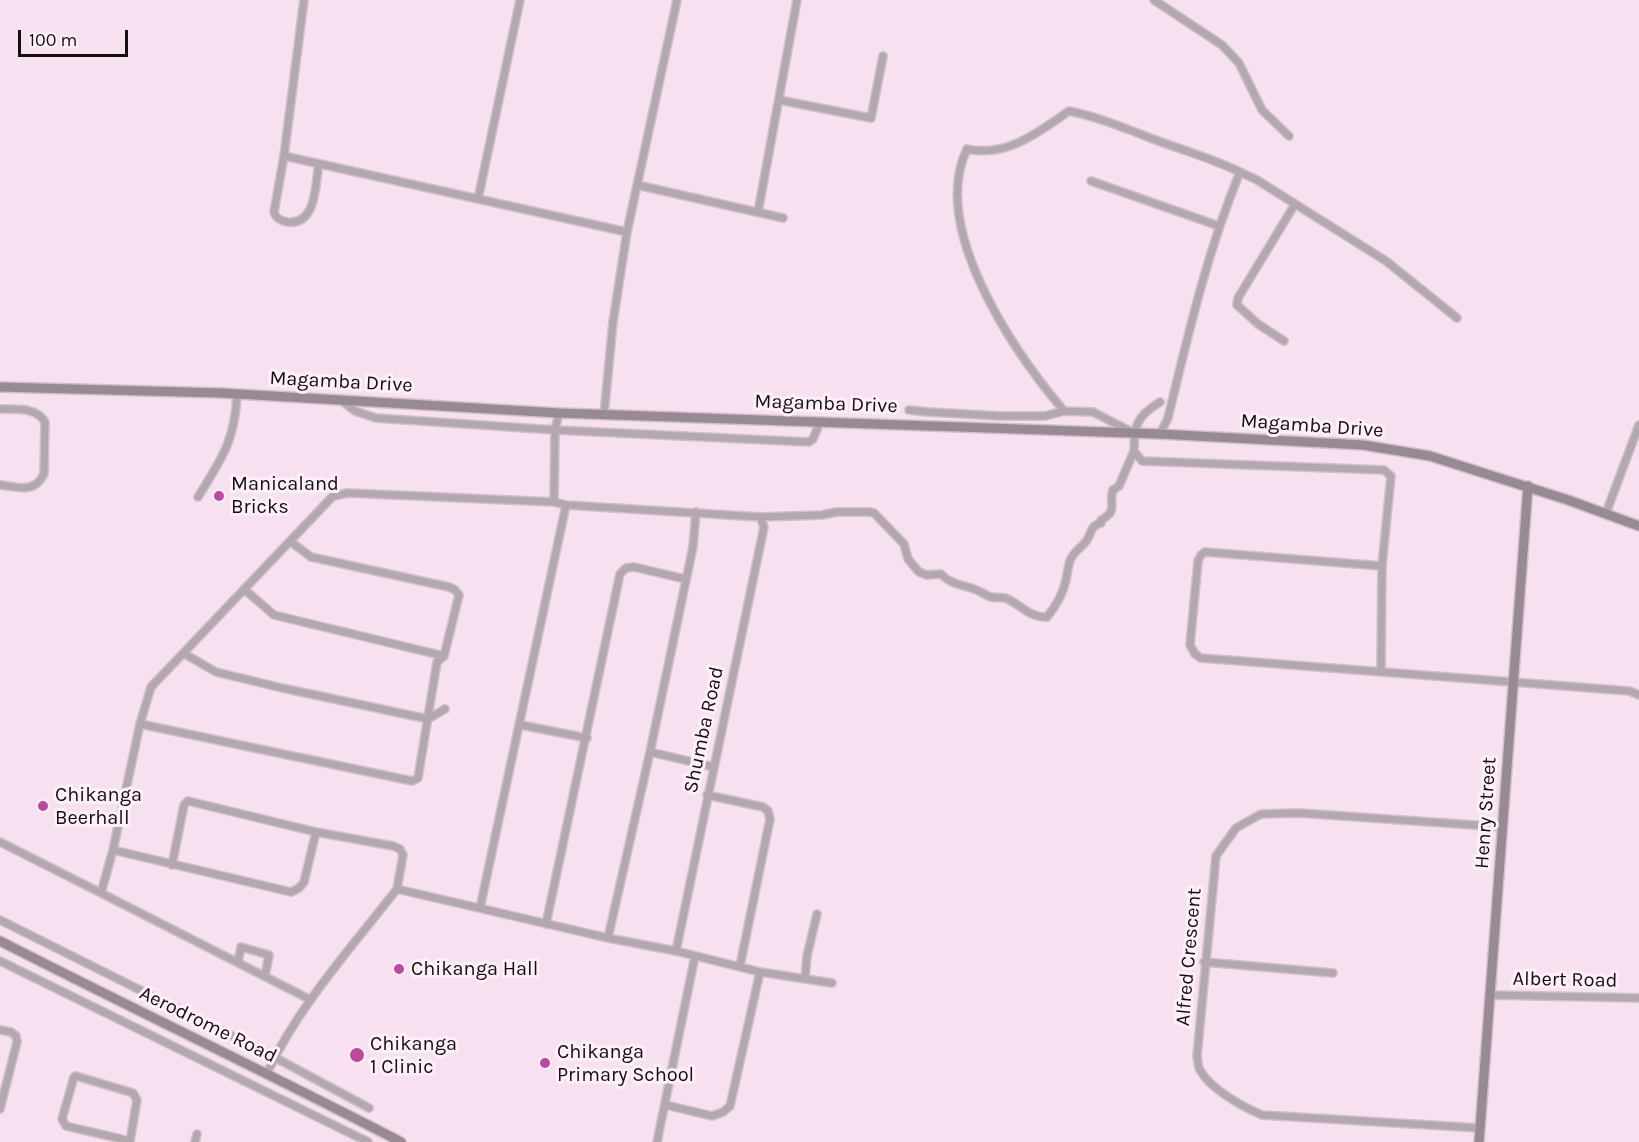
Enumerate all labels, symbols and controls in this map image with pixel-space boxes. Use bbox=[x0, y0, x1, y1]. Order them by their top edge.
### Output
scale bar bbox=[21, 18, 130, 56]
text: 100 m bbox=[29, 29, 77, 51]
street label: Magamba Drive bbox=[269, 366, 413, 398]
street label: Magamba Drive bbox=[754, 390, 898, 418]
street label: Magamba Drive bbox=[1240, 409, 1384, 443]
place label: Manicaland Bricks bbox=[231, 472, 339, 519]
marker: Manicaland Bricks bbox=[212, 489, 226, 503]
street label: Shumba Road bbox=[679, 665, 729, 795]
street label: Henry Street bbox=[1470, 756, 1502, 870]
place label: Chikanga Beerhall bbox=[55, 783, 142, 830]
marker: Chikanga Beerhall bbox=[36, 799, 50, 813]
street label: Alfred Crescent bbox=[1171, 887, 1207, 1027]
place label: Chikanga Hall bbox=[411, 957, 538, 981]
marker: Chikanga Hall bbox=[392, 962, 406, 976]
street label: Albert Road bbox=[1512, 967, 1618, 993]
street label: Aerodrome Road bbox=[135, 981, 281, 1069]
place label: Chikanga 1 Clinic bbox=[370, 1032, 457, 1079]
place label: Chikanga Primary School bbox=[557, 1040, 694, 1087]
marker: Chikanga 1 Clinic bbox=[348, 1046, 366, 1064]
marker: Chikanga Primary School bbox=[538, 1056, 552, 1070]

